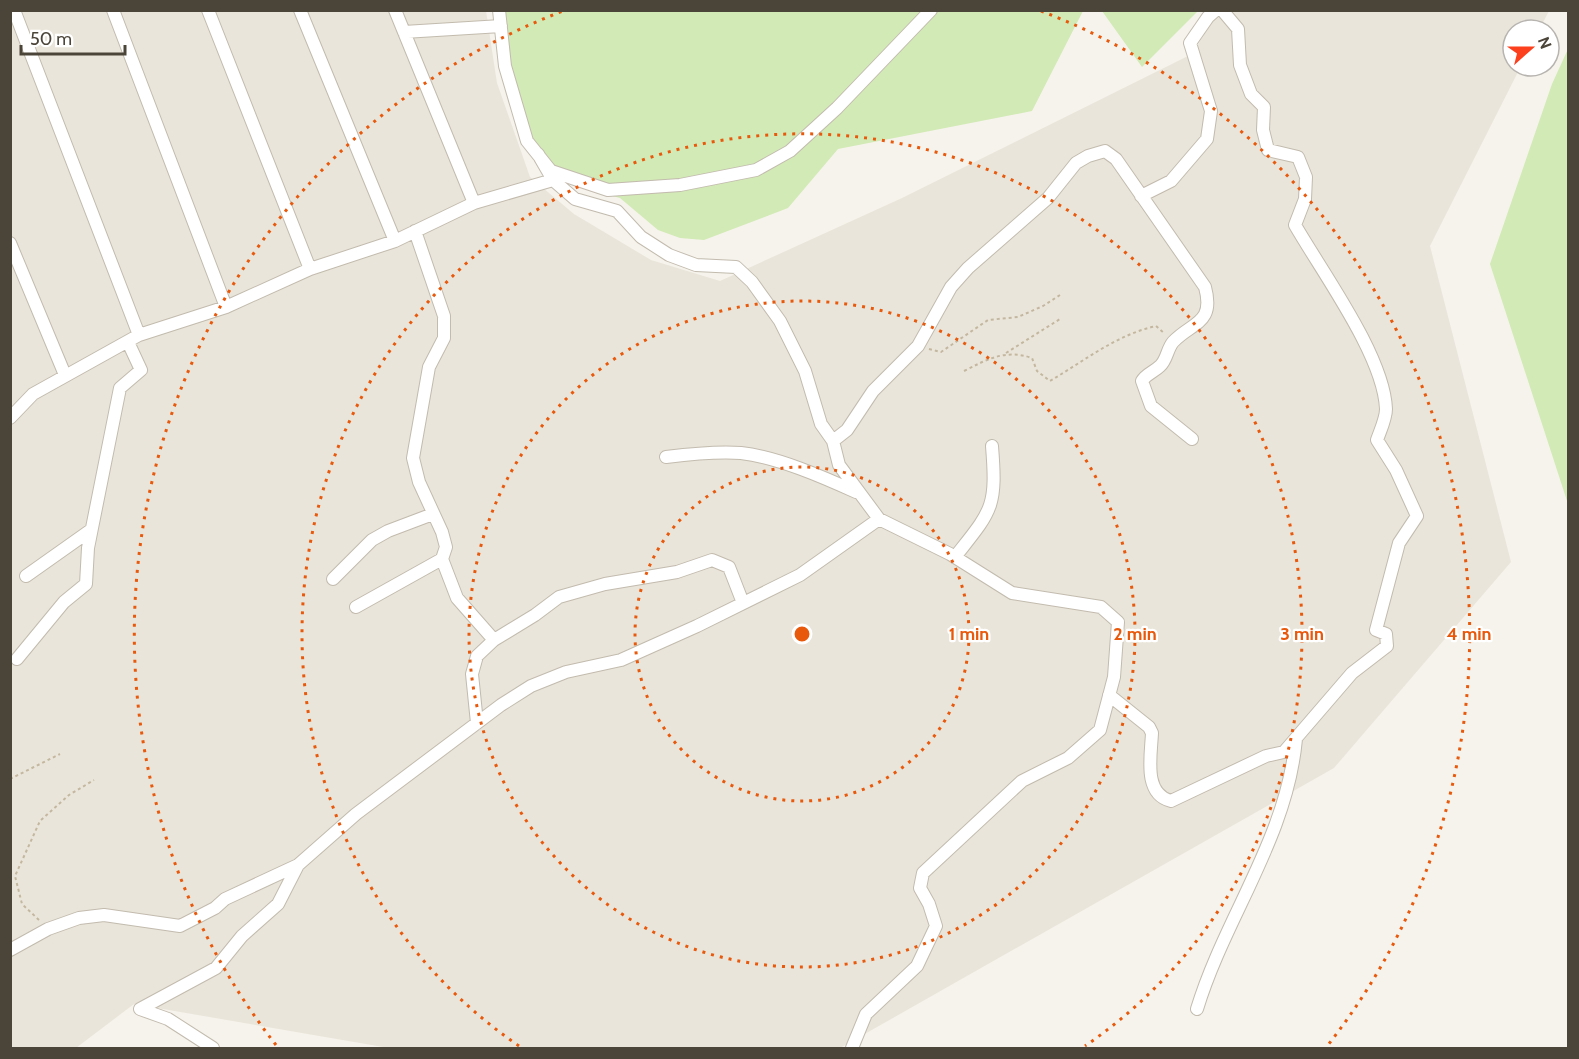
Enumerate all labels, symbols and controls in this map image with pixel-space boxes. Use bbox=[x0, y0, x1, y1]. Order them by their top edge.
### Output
scale bar bbox=[21, 18, 124, 56]
north arrow bbox=[1501, 18, 1561, 78]
text: 50 m bbox=[30, 28, 72, 50]
text: N bbox=[1534, 34, 1555, 51]
text: 1 min bbox=[949, 623, 989, 645]
text: 2 min bbox=[1113, 623, 1157, 645]
text: 3 min bbox=[1280, 623, 1324, 645]
text: 4 min bbox=[1446, 623, 1492, 645]
centre of rings bbox=[792, 624, 812, 644]

